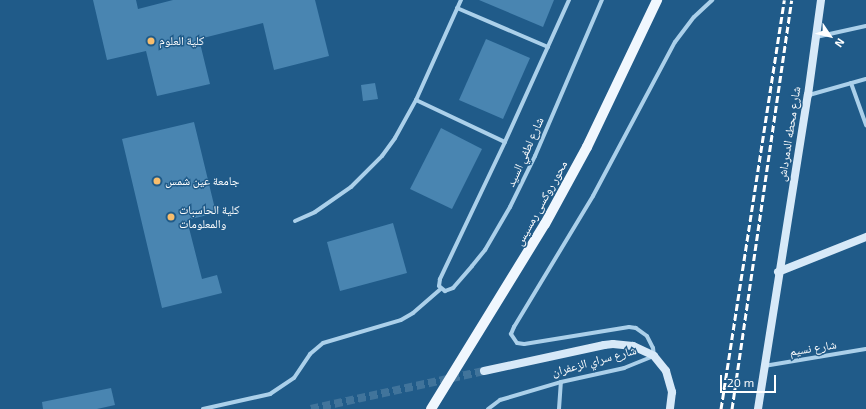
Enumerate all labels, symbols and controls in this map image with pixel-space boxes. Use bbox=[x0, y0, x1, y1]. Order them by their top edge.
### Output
north arrow bbox=[810, 16, 850, 56]
place label: كلية العلوم bbox=[159, 34, 204, 48]
marker: كلية العلوم bbox=[146, 36, 156, 46]
text: N bbox=[833, 36, 848, 50]
street label: شارع محطه الدمرداش bbox=[774, 85, 804, 183]
street label: شارع لطفي السيد bbox=[503, 115, 547, 189]
street label: محور روكسى رمسيس bbox=[512, 158, 570, 248]
place label: جامعة عين شمس bbox=[165, 174, 239, 188]
marker: جامعة عين شمس bbox=[152, 176, 162, 186]
place label: كلية الحاسبات والمعلومات bbox=[179, 203, 239, 231]
marker: كلية الحاسبات والمعلومات bbox=[166, 212, 176, 222]
street label: شارع نسيم bbox=[788, 337, 838, 359]
street label: شارع سراي الزعفران bbox=[550, 343, 638, 379]
scale bar bbox=[722, 367, 778, 393]
text: 20 m bbox=[727, 375, 754, 389]

